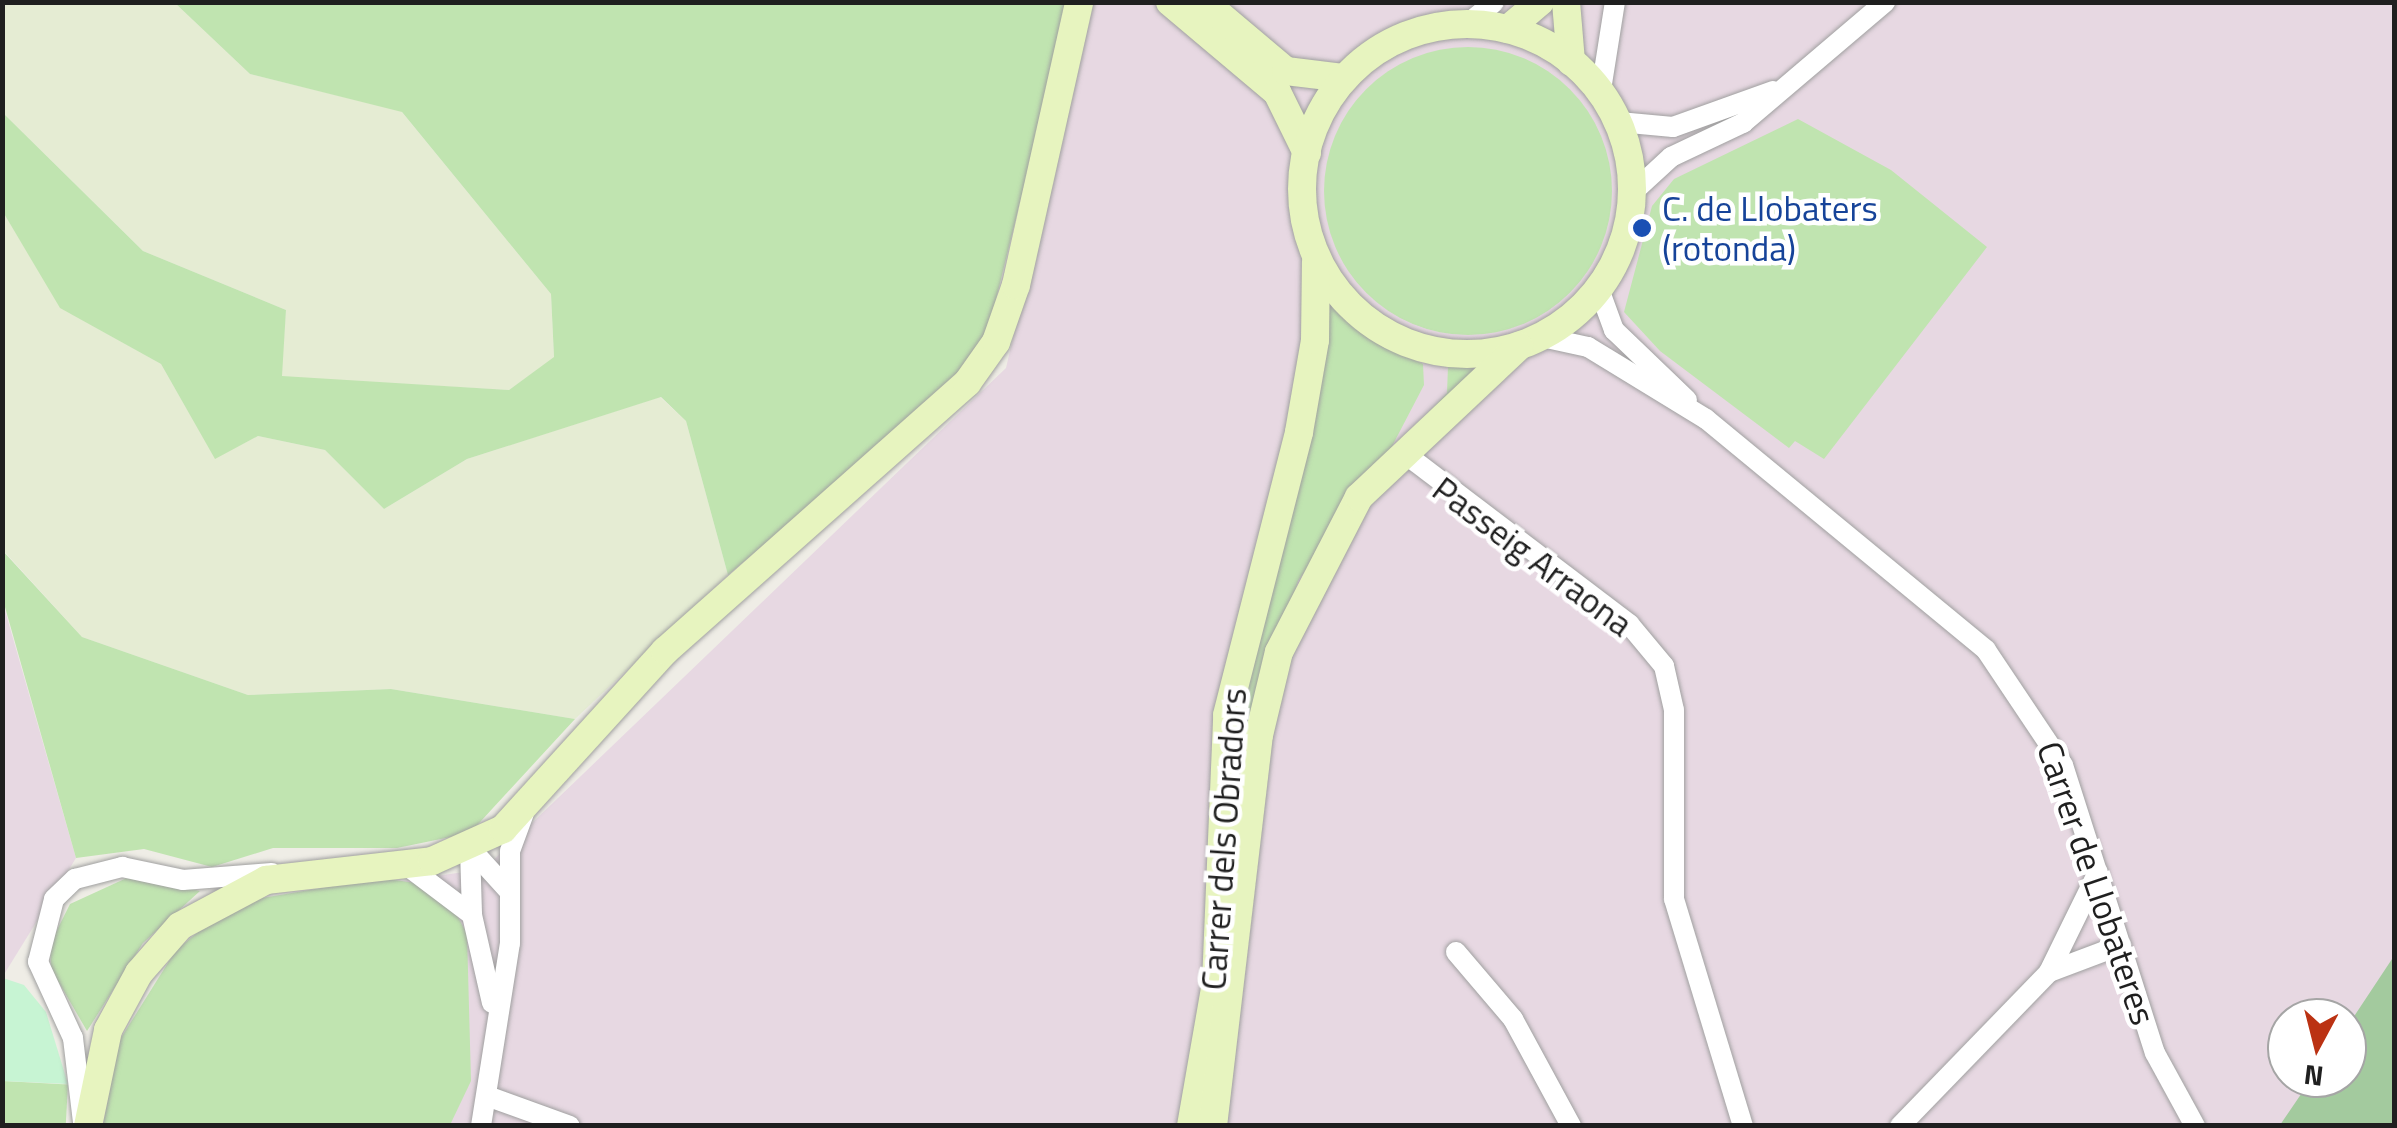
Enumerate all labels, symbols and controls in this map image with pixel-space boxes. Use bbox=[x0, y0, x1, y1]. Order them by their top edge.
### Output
place label: C. de Llobaters (rotonda) bbox=[1662, 187, 1878, 269]
marker: C. de Llobaters (rotonda) bbox=[1631, 217, 1653, 239]
street label: Passeig Arraona bbox=[1425, 467, 1641, 645]
street label: Carrer dels Obradors bbox=[1191, 687, 1255, 991]
street label: Carrer de Llobateres bbox=[2029, 736, 2165, 1030]
north arrow bbox=[2267, 998, 2367, 1098]
text: N bbox=[2301, 1054, 2326, 1099]

